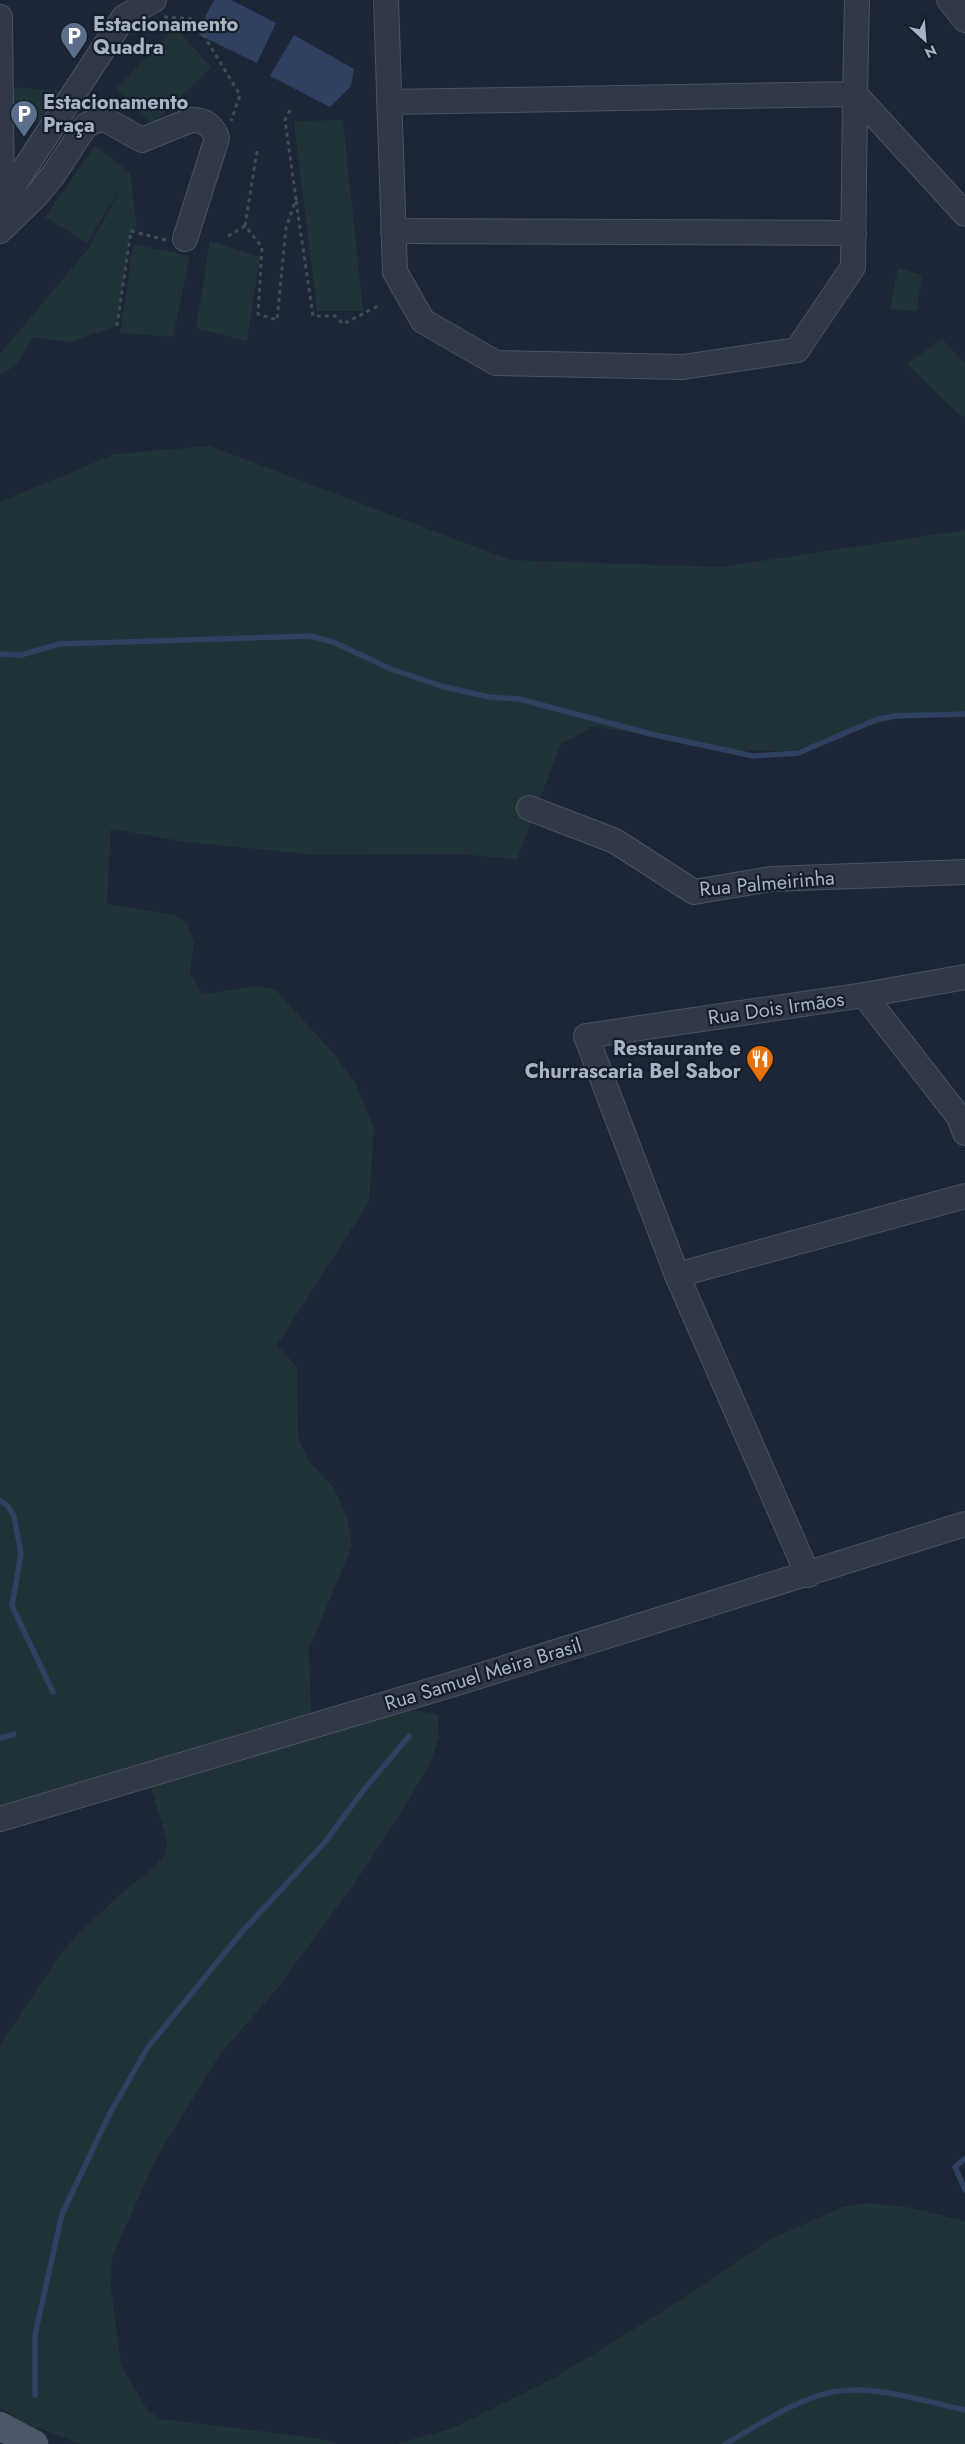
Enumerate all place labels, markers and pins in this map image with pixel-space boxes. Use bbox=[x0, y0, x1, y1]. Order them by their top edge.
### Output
place label: Estacionamento Quadra bbox=[93, 10, 239, 62]
parking icon: Estacionamento Quadra bbox=[59, 21, 89, 60]
place label: Estacionamento Praça bbox=[43, 88, 189, 140]
parking icon: Estacionamento Praça bbox=[9, 99, 39, 138]
place label: Restaurante e Churrascaria Bel Sabor bbox=[525, 1034, 742, 1086]
restaurant icon: Restaurante e Churrascaria Bel Sabor bbox=[745, 1044, 775, 1083]

